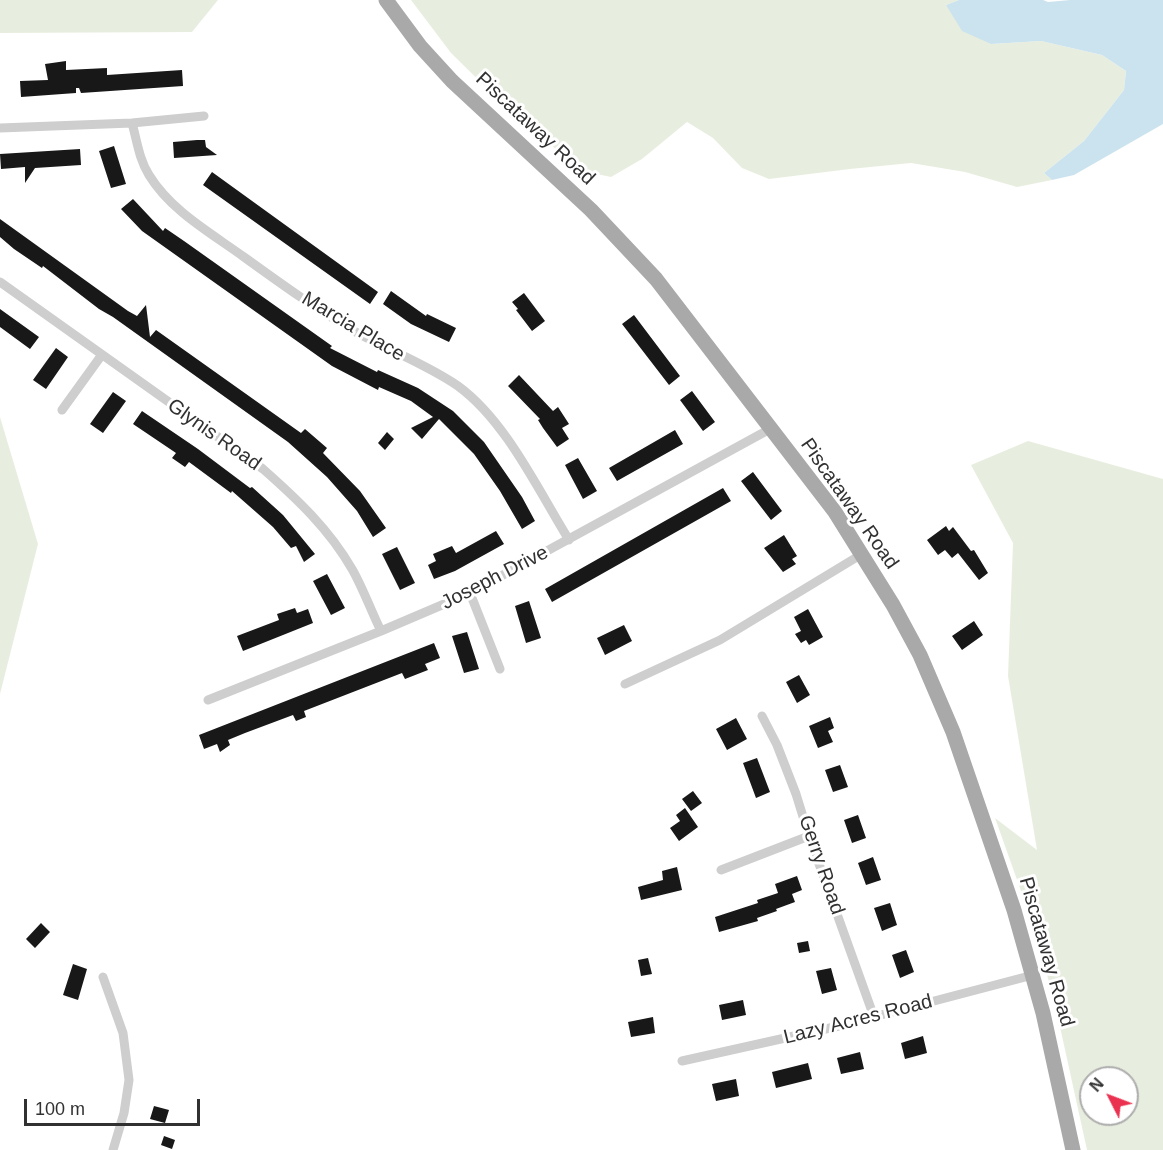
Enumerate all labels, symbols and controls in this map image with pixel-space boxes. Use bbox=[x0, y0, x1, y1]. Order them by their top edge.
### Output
street label: Piscataway Road bbox=[470, 68, 600, 190]
street label: Marcia Place bbox=[297, 287, 409, 367]
street label: Glynis Road bbox=[162, 394, 266, 476]
street label: Piscataway Road bbox=[795, 434, 903, 574]
street label: Joseph Drive bbox=[438, 541, 552, 615]
street label: Gerry Road bbox=[793, 812, 849, 918]
street label: Piscataway Road bbox=[1013, 874, 1079, 1030]
street label: Lazy Acres Road bbox=[781, 990, 935, 1050]
north arrow bbox=[1079, 1066, 1139, 1126]
text: N bbox=[1087, 1075, 1107, 1095]
scale bar bbox=[27, 1087, 202, 1125]
text: 100 m bbox=[35, 1099, 85, 1119]

